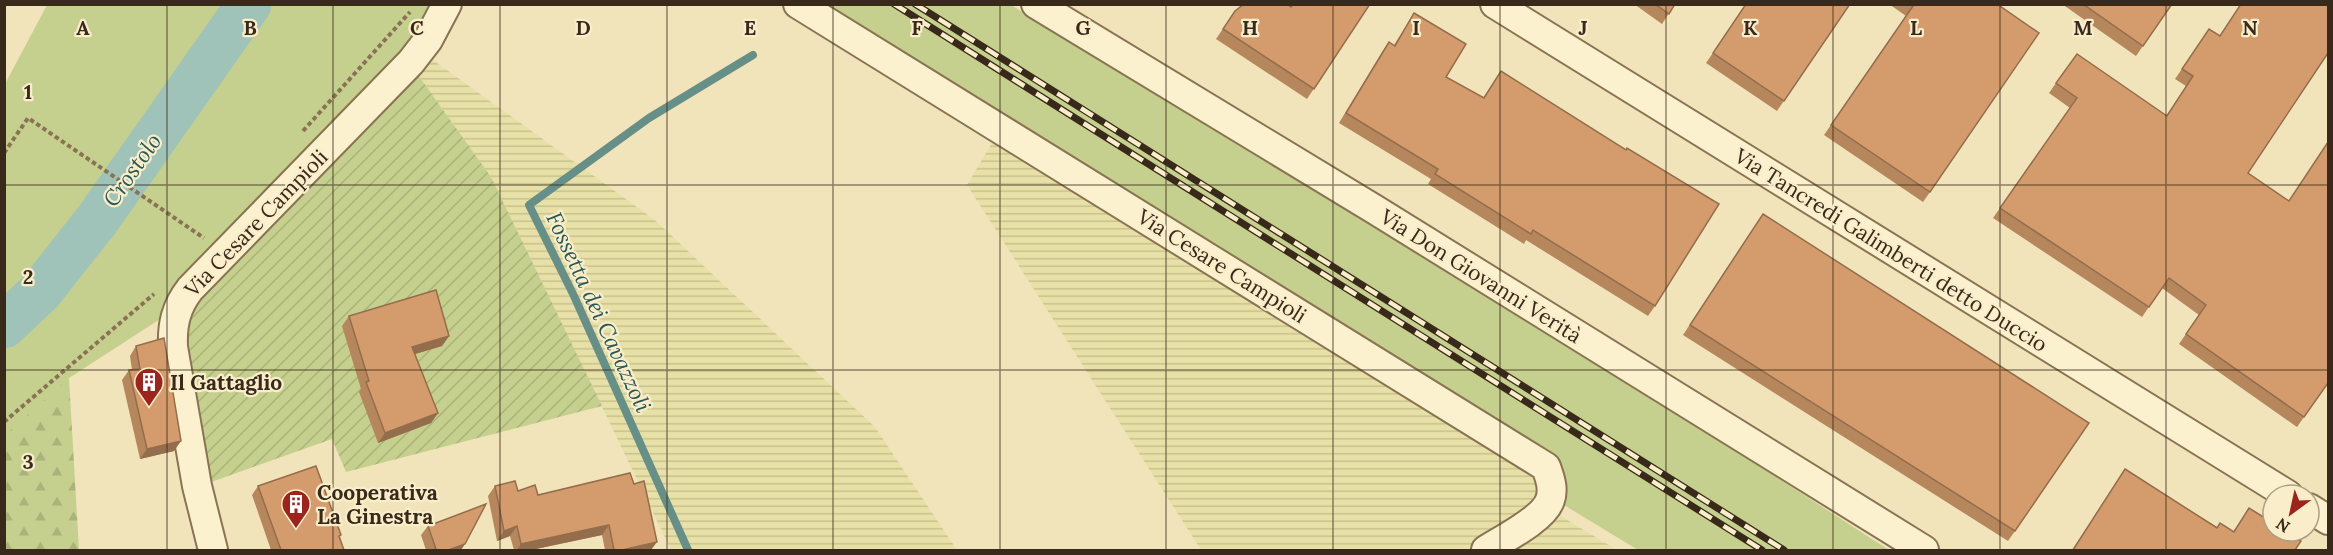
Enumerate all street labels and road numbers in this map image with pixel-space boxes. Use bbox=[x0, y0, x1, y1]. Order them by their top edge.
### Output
street label: Via Tancredi Galimberti detto Duccio bbox=[1729, 142, 2052, 358]
street label: Via Cesare Campioli bbox=[178, 144, 333, 303]
street label: Via Cesare Campioli bbox=[1131, 202, 1312, 329]
street label: Via Don Giovanni Verità bbox=[1374, 202, 1587, 349]

